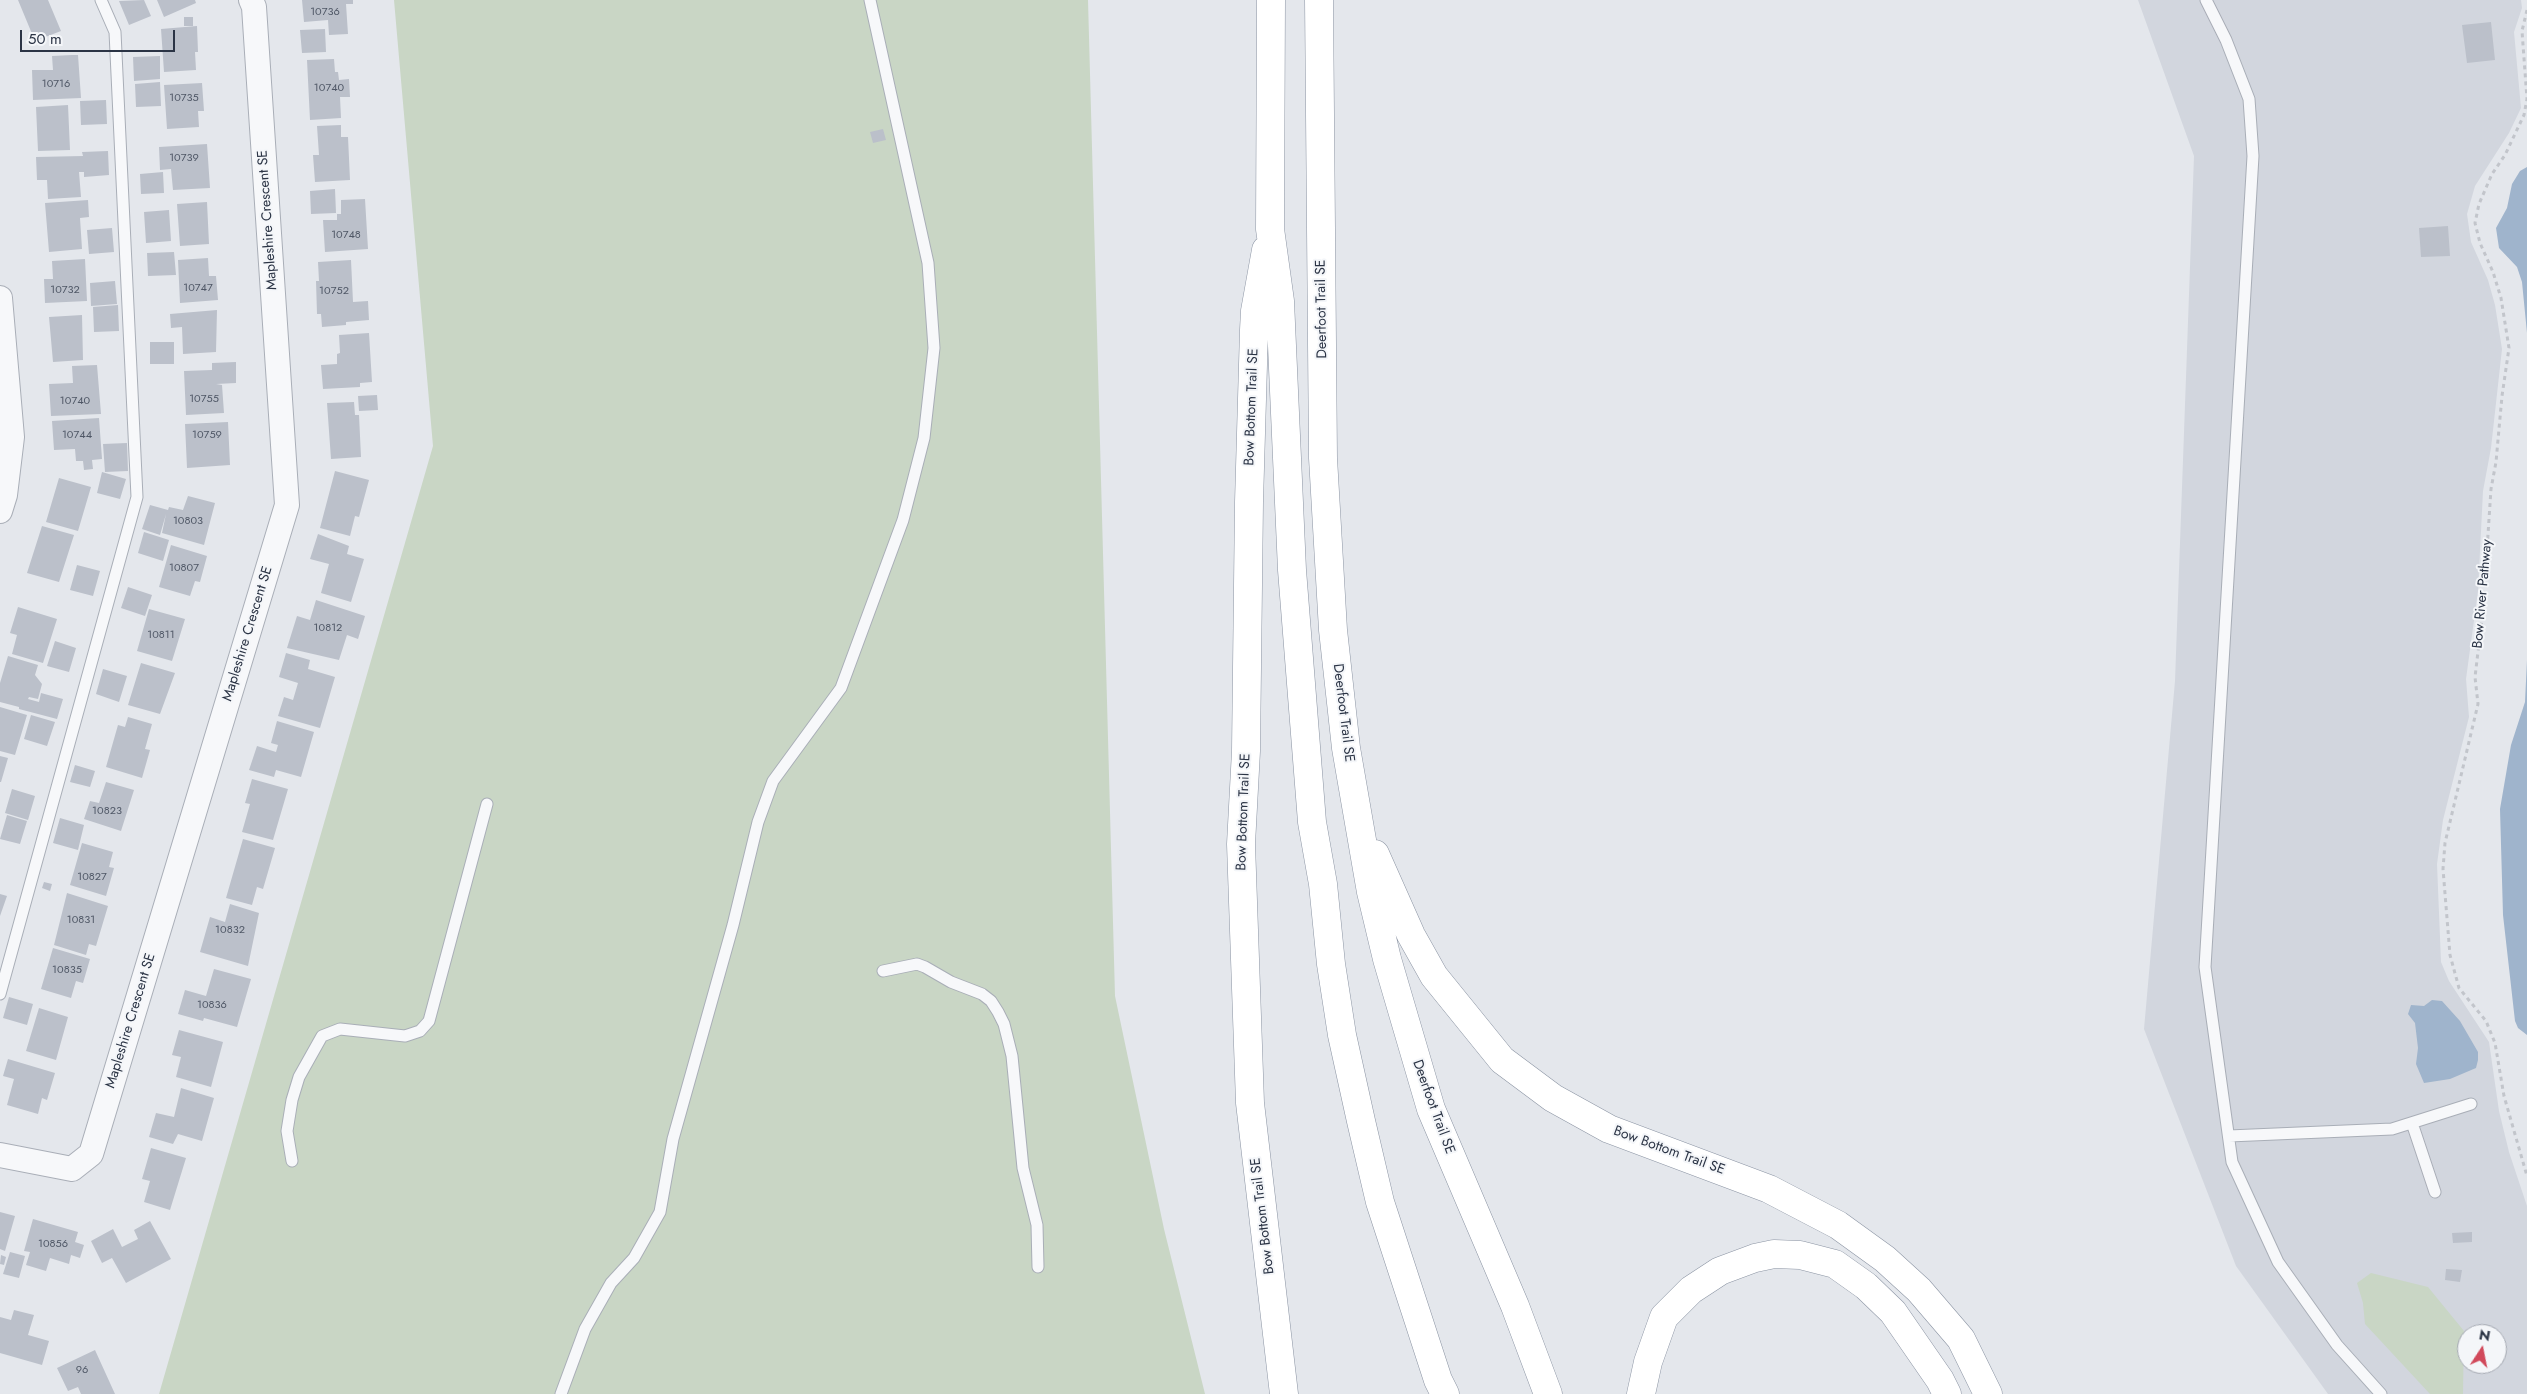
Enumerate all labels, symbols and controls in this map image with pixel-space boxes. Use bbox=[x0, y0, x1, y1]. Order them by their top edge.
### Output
house number: 10736 bbox=[310, 5, 340, 19]
scale bar bbox=[22, 20, 178, 52]
text: 50 m bbox=[28, 28, 62, 50]
house number: 10716 bbox=[42, 77, 70, 91]
house number: 10740 bbox=[314, 81, 344, 95]
house number: 10735 bbox=[169, 91, 199, 105]
street label: Mapleshire Crescent SE bbox=[255, 149, 281, 291]
house number: 10739 bbox=[169, 151, 199, 165]
house number: 10748 bbox=[331, 228, 361, 242]
street label: Deerfoot Trail SE bbox=[1313, 259, 1331, 359]
house number: 10747 bbox=[183, 281, 213, 295]
house number: 10732 bbox=[50, 283, 80, 297]
house number: 10752 bbox=[319, 284, 349, 298]
street label: Bow Bottom Trail SE bbox=[1242, 348, 1262, 466]
house number: 10755 bbox=[189, 392, 219, 406]
house number: 10740 bbox=[60, 394, 90, 408]
house number: 10744 bbox=[62, 428, 92, 442]
house number: 10759 bbox=[192, 428, 222, 442]
house number: 10803 bbox=[173, 514, 203, 528]
street label: Bow River Pathway bbox=[2470, 539, 2496, 649]
house number: 10807 bbox=[169, 561, 199, 575]
street label: Mapleshire Crescent SE bbox=[219, 564, 277, 704]
house number: 10812 bbox=[314, 621, 342, 635]
house number: 10811 bbox=[147, 628, 175, 642]
street label: Deerfoot Trail SE bbox=[1329, 663, 1357, 763]
street label: Bow Bottom Trail SE bbox=[1234, 753, 1254, 871]
house number: 10823 bbox=[92, 804, 122, 818]
house number: 10827 bbox=[77, 870, 107, 884]
house number: 10831 bbox=[67, 913, 95, 927]
house number: 10832 bbox=[215, 923, 245, 937]
street label: Mapleshire Crescent SE bbox=[102, 951, 160, 1091]
house number: 10835 bbox=[52, 963, 82, 977]
house number: 10836 bbox=[197, 998, 227, 1012]
street label: Deerfoot Trail SE bbox=[1408, 1058, 1458, 1156]
street label: Bow Bottom Trail SE bbox=[1611, 1123, 1727, 1179]
street label: Bow Bottom Trail SE bbox=[1248, 1157, 1278, 1275]
house number: 10856 bbox=[38, 1237, 68, 1251]
north arrow bbox=[2457, 1324, 2507, 1374]
text: N bbox=[2477, 1324, 2492, 1346]
house number: 96 bbox=[76, 1363, 88, 1377]

